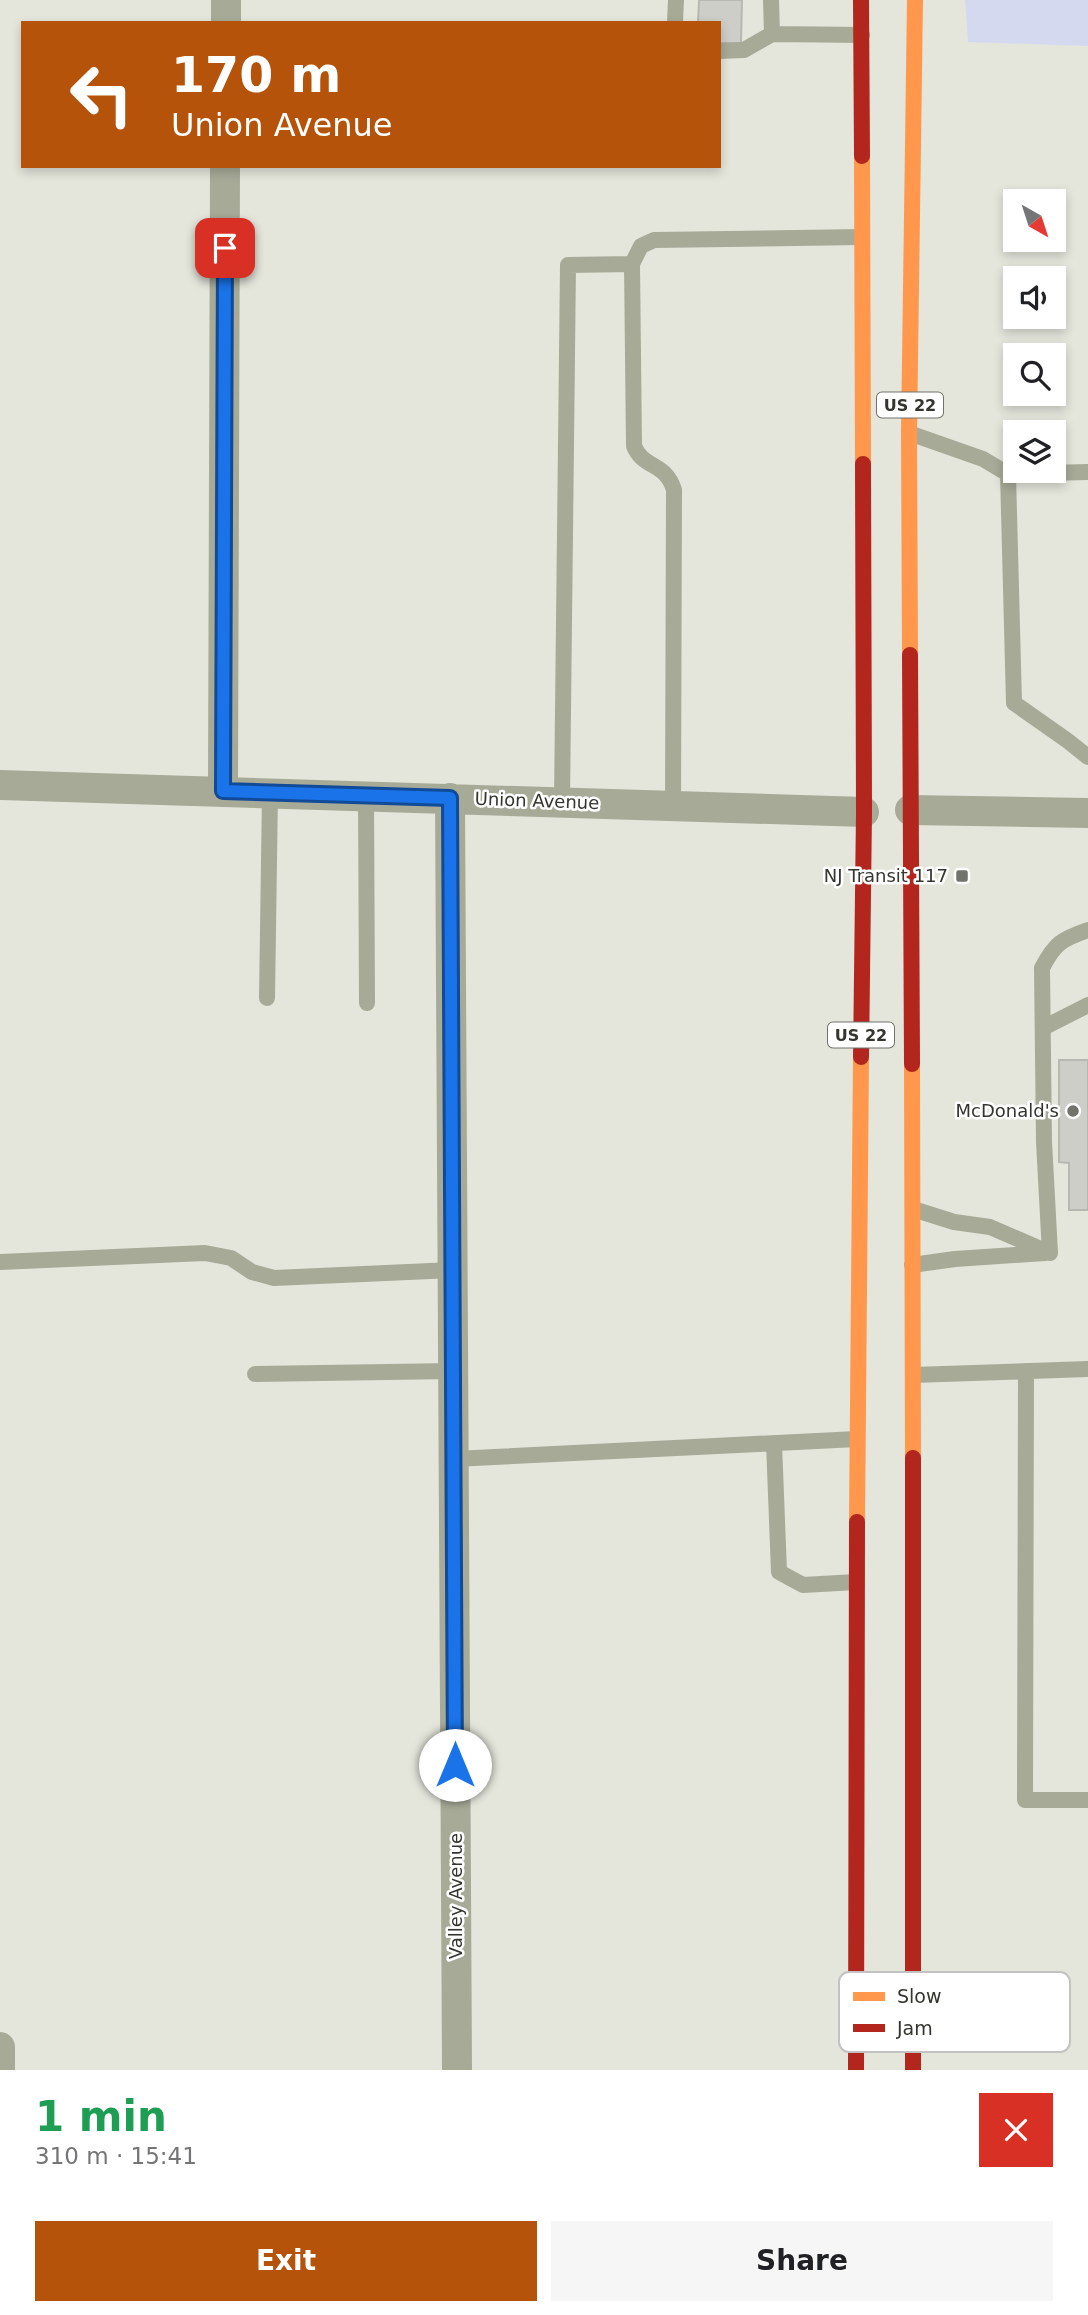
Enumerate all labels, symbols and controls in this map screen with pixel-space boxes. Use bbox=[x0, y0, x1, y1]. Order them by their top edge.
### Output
text: 170 m bbox=[171, 47, 341, 104]
icon: left bbox=[56, 49, 147, 140]
text: Union Avenue bbox=[171, 106, 393, 144]
north arrow bbox=[1003, 189, 1066, 252]
map controls bbox=[1003, 189, 1066, 483]
pin bbox=[195, 218, 255, 278]
icon: arrive bbox=[206, 229, 244, 267]
button: sound bbox=[1003, 266, 1066, 329]
button: search bbox=[1003, 343, 1066, 406]
road number: US 22 bbox=[877, 392, 943, 418]
button: layers bbox=[1003, 420, 1066, 483]
street label: Union Avenue bbox=[474, 788, 600, 813]
place label: NJ Transit 117 bbox=[824, 865, 948, 886]
marker: NJ Transit 117 bbox=[954, 868, 970, 884]
road number: US 22 bbox=[828, 1023, 894, 1048]
place label: McDonald's bbox=[956, 1100, 1059, 1121]
marker: McDonald's bbox=[1065, 1103, 1081, 1119]
position arrow bbox=[418, 1728, 492, 1802]
street label: Valley Avenue bbox=[445, 1833, 466, 1959]
legend bbox=[839, 1972, 1070, 2052]
text: Slow bbox=[897, 1985, 942, 2007]
text: Jam bbox=[896, 2017, 933, 2039]
text: 1 min bbox=[35, 2092, 167, 2141]
button: close bbox=[979, 2093, 1053, 2167]
text: 310 m · 15:41 bbox=[35, 2143, 197, 2169]
button: Exit bbox=[35, 2221, 537, 2301]
button: Share bbox=[551, 2221, 1053, 2301]

